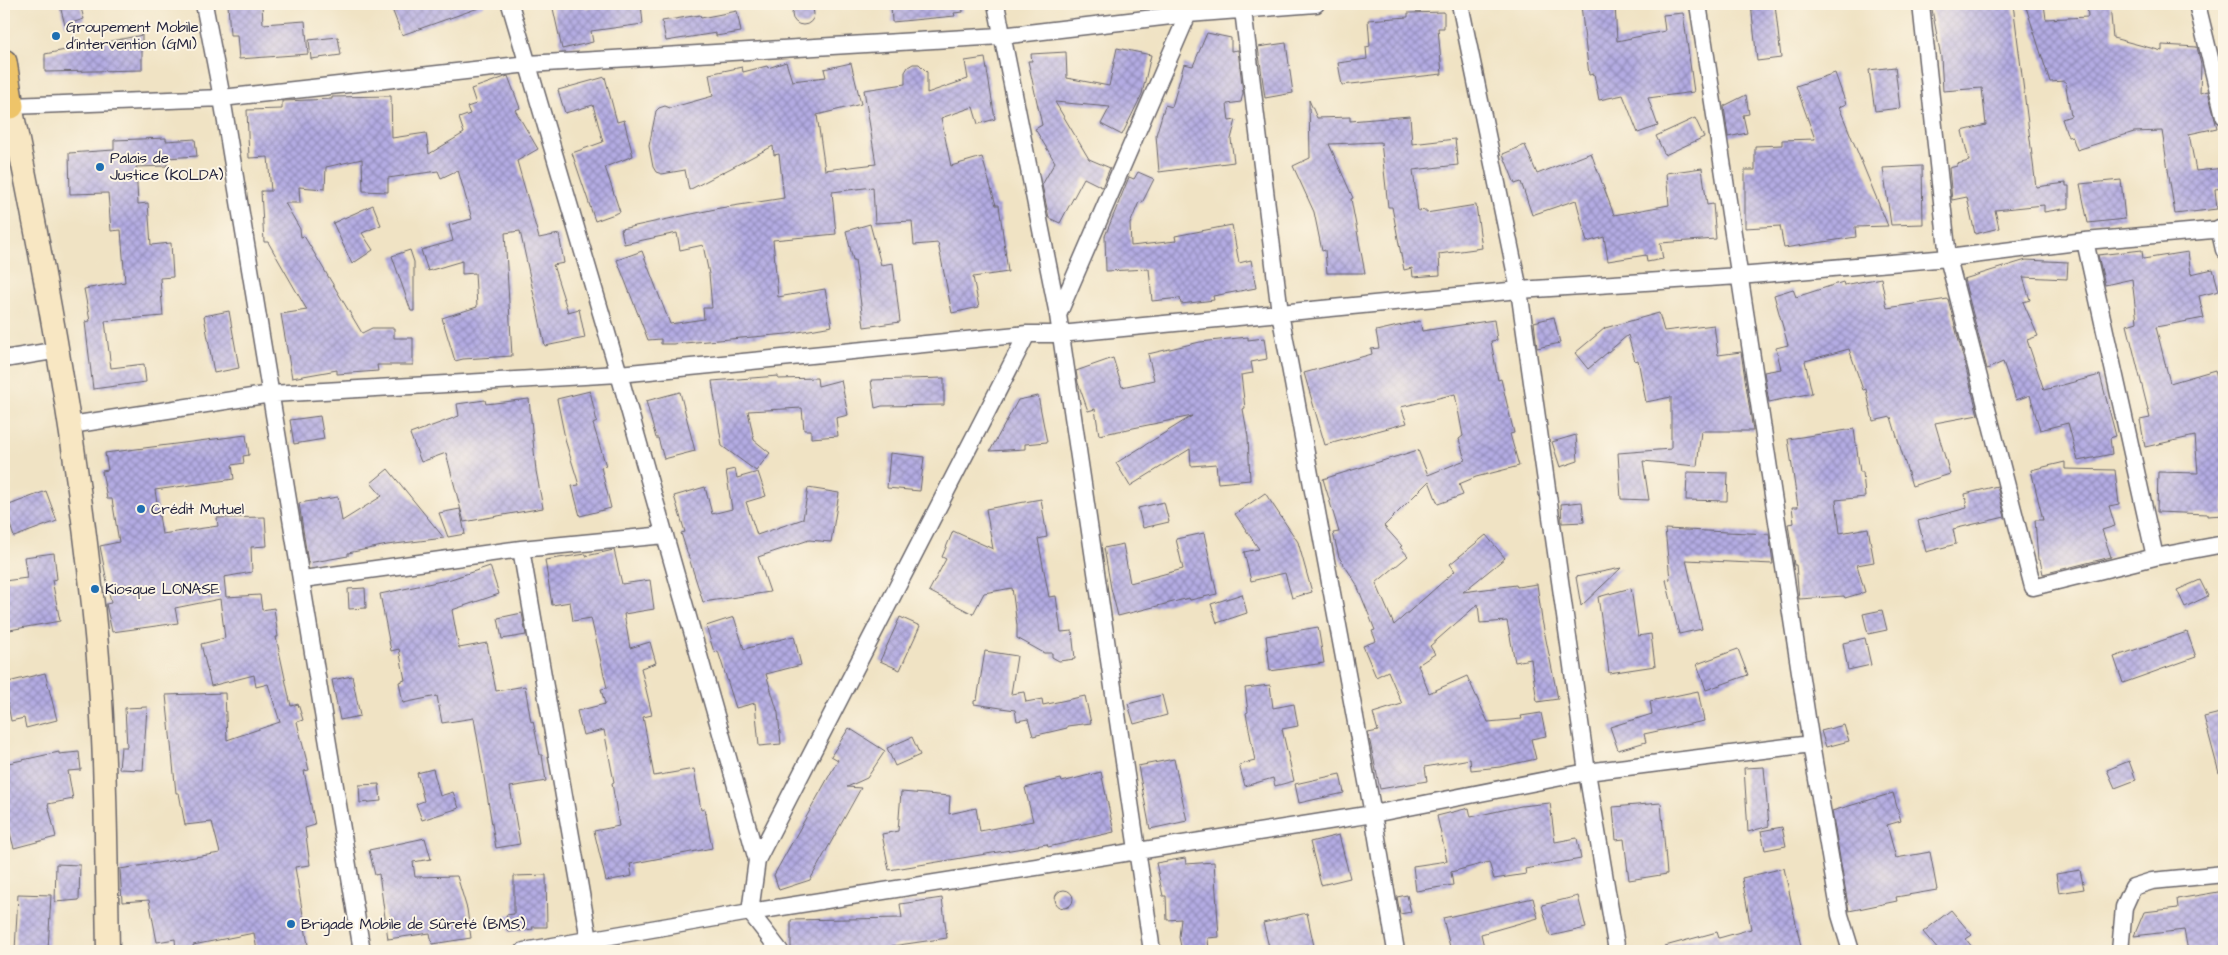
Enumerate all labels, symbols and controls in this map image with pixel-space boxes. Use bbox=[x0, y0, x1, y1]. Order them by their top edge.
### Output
place label: Groupement Mobile d'intervention (GMI) bbox=[66, 17, 199, 55]
marker: Groupement Mobile d'intervention (GMI) bbox=[50, 30, 62, 42]
place label: Palais de Justice (KOLDA) bbox=[110, 148, 224, 186]
marker: Palais de Justice (KOLDA) bbox=[94, 161, 106, 173]
place label: Crédit Mutuel bbox=[151, 499, 244, 520]
marker: Crédit Mutuel bbox=[135, 503, 147, 515]
place label: Kiosque LONASE bbox=[105, 579, 220, 600]
marker: Kiosque LONASE bbox=[89, 583, 101, 595]
place label: Brigade Mobile de Sûreté (BMS) bbox=[301, 914, 526, 936]
marker: Brigade Mobile de Sûreté (BMS) bbox=[285, 918, 297, 930]

